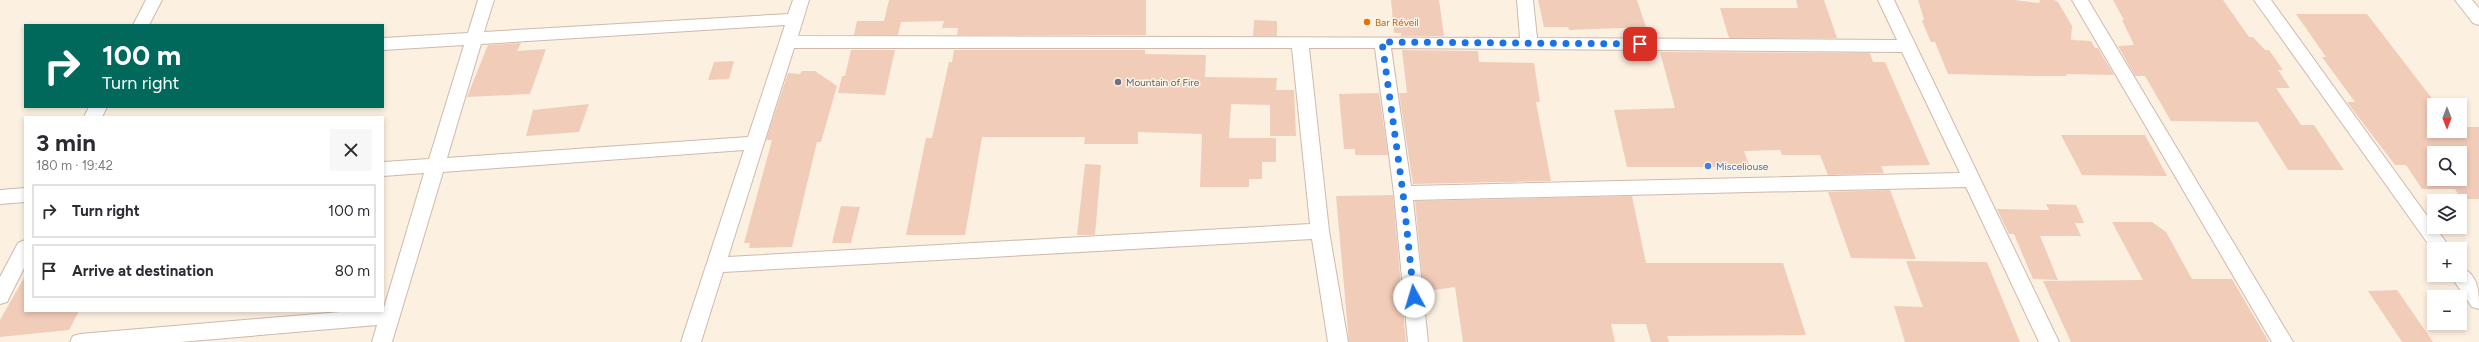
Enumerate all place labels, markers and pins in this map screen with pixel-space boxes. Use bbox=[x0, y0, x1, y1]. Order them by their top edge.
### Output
place label: Bar Réveil bbox=[1375, 16, 1419, 29]
marker: Bar Réveil bbox=[1362, 17, 1372, 27]
pin bbox=[1623, 27, 1657, 61]
place label: Mountain of Fire bbox=[1126, 76, 1200, 89]
marker: Mountain of Fire bbox=[1113, 77, 1123, 87]
place label: Misceliouse bbox=[1716, 160, 1769, 173]
marker: Misceliouse bbox=[1703, 161, 1713, 171]

